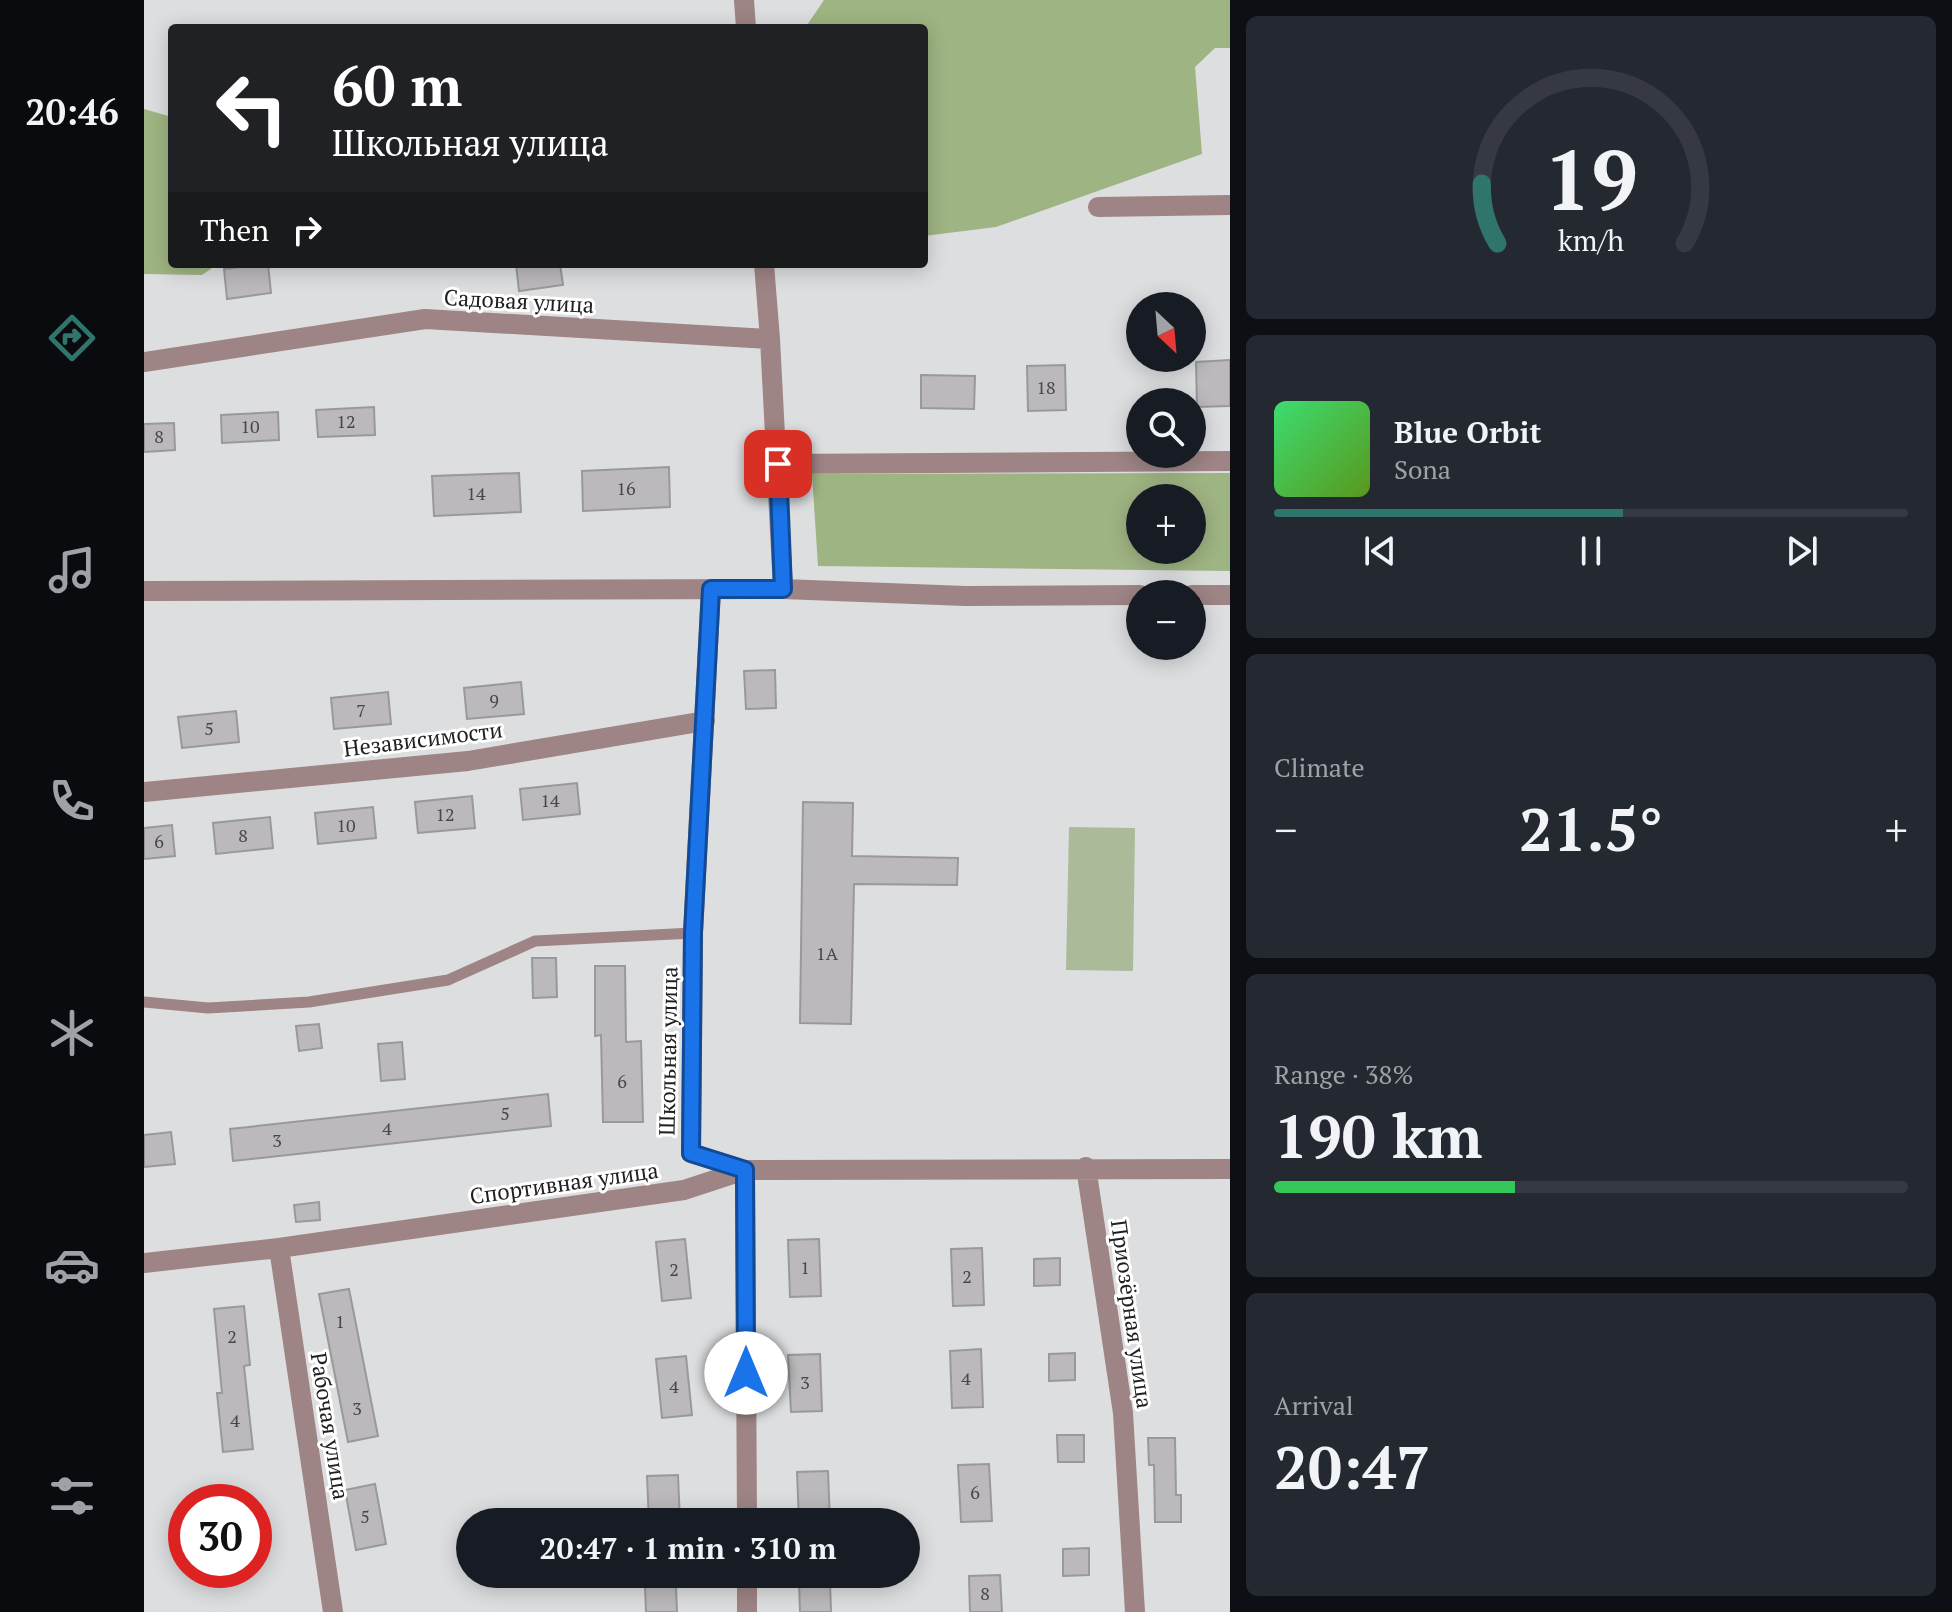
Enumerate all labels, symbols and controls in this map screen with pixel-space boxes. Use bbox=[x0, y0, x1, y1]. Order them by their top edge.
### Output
text: 60 m bbox=[332, 48, 462, 122]
icon: left bbox=[200, 56, 304, 160]
text: 20:46 bbox=[25, 88, 119, 135]
text: Школьная улица bbox=[332, 119, 609, 166]
text: 19 bbox=[1544, 123, 1638, 233]
icon: right bbox=[285, 208, 329, 252]
text: Then bbox=[200, 210, 269, 250]
text: km/h bbox=[1558, 221, 1624, 259]
street label: Садовая улица bbox=[443, 282, 595, 319]
north arrow bbox=[1126, 292, 1206, 372]
map controls bbox=[1126, 292, 1206, 660]
icon: directions bbox=[44, 310, 100, 366]
house number: 18 bbox=[1036, 375, 1056, 399]
button: search bbox=[1126, 388, 1206, 468]
house number: 12 bbox=[336, 409, 356, 433]
text: Blue Orbit bbox=[1394, 412, 1541, 452]
house number: 10 bbox=[240, 414, 260, 438]
house number: 8 bbox=[154, 424, 164, 448]
pin bbox=[744, 430, 812, 498]
icon: arrive bbox=[756, 442, 800, 486]
text: Sona bbox=[1394, 452, 1451, 486]
house number: 16 bbox=[616, 476, 636, 500]
house number: 14 bbox=[466, 481, 486, 505]
button: + bbox=[1126, 484, 1206, 564]
icon: previous bbox=[1358, 529, 1402, 573]
icon: pause bbox=[1569, 529, 1613, 573]
icon: next bbox=[1780, 529, 1824, 573]
icon: music bbox=[44, 542, 100, 598]
button: − bbox=[1126, 580, 1206, 660]
house number: 9 bbox=[489, 688, 499, 712]
house number: 7 bbox=[356, 698, 366, 722]
street label: Независимости bbox=[342, 714, 504, 763]
house number: 5 bbox=[204, 716, 214, 740]
text: Climate bbox=[1274, 750, 1365, 784]
icon: phone bbox=[44, 773, 100, 829]
house number: 14 bbox=[540, 788, 560, 812]
text: 21.5° bbox=[1519, 789, 1663, 868]
text: − bbox=[1274, 800, 1297, 859]
text: + bbox=[1885, 800, 1908, 859]
house number: 12 bbox=[435, 802, 455, 826]
house number: 10 bbox=[336, 813, 356, 837]
house number: 8 bbox=[238, 823, 248, 847]
house number: 6 bbox=[154, 829, 164, 853]
house number: 1А bbox=[816, 941, 839, 965]
street label: Школьная улица bbox=[652, 966, 683, 1136]
icon: climate bbox=[44, 1005, 100, 1061]
text: Range · 38% bbox=[1274, 1057, 1413, 1091]
house number: 6 bbox=[617, 1069, 627, 1093]
text: 190 km bbox=[1274, 1096, 1482, 1175]
house number: 5 bbox=[500, 1101, 510, 1125]
house number: 4 bbox=[382, 1116, 392, 1140]
house number: 3 bbox=[272, 1128, 282, 1152]
street label: Спортивная улица bbox=[468, 1155, 660, 1210]
street label: Приозёрная улица bbox=[1105, 1218, 1160, 1410]
icon: car bbox=[44, 1237, 100, 1293]
house number: 1 bbox=[800, 1255, 810, 1279]
house number: 2 bbox=[669, 1257, 679, 1281]
house number: 2 bbox=[962, 1264, 972, 1288]
house number: 1 bbox=[335, 1309, 345, 1333]
house number: 2 bbox=[227, 1324, 237, 1348]
position arrow bbox=[704, 1331, 788, 1415]
street label: Рабочая улица bbox=[305, 1350, 356, 1502]
house number: 4 bbox=[961, 1366, 971, 1390]
house number: 3 bbox=[800, 1370, 810, 1394]
house number: 4 bbox=[669, 1374, 679, 1398]
text: Arrival bbox=[1274, 1388, 1354, 1422]
house number: 3 bbox=[352, 1396, 362, 1420]
house number: 4 bbox=[230, 1408, 240, 1432]
text: 20:47 bbox=[1274, 1427, 1430, 1506]
icon: filters bbox=[44, 1468, 100, 1524]
house number: 6 bbox=[970, 1480, 980, 1504]
speed limit sign: 30 bbox=[168, 1484, 272, 1588]
house number: 5 bbox=[360, 1504, 370, 1528]
text: 20:47 · 1 min · 310 m bbox=[540, 1528, 836, 1568]
house number: 8 bbox=[980, 1581, 990, 1605]

